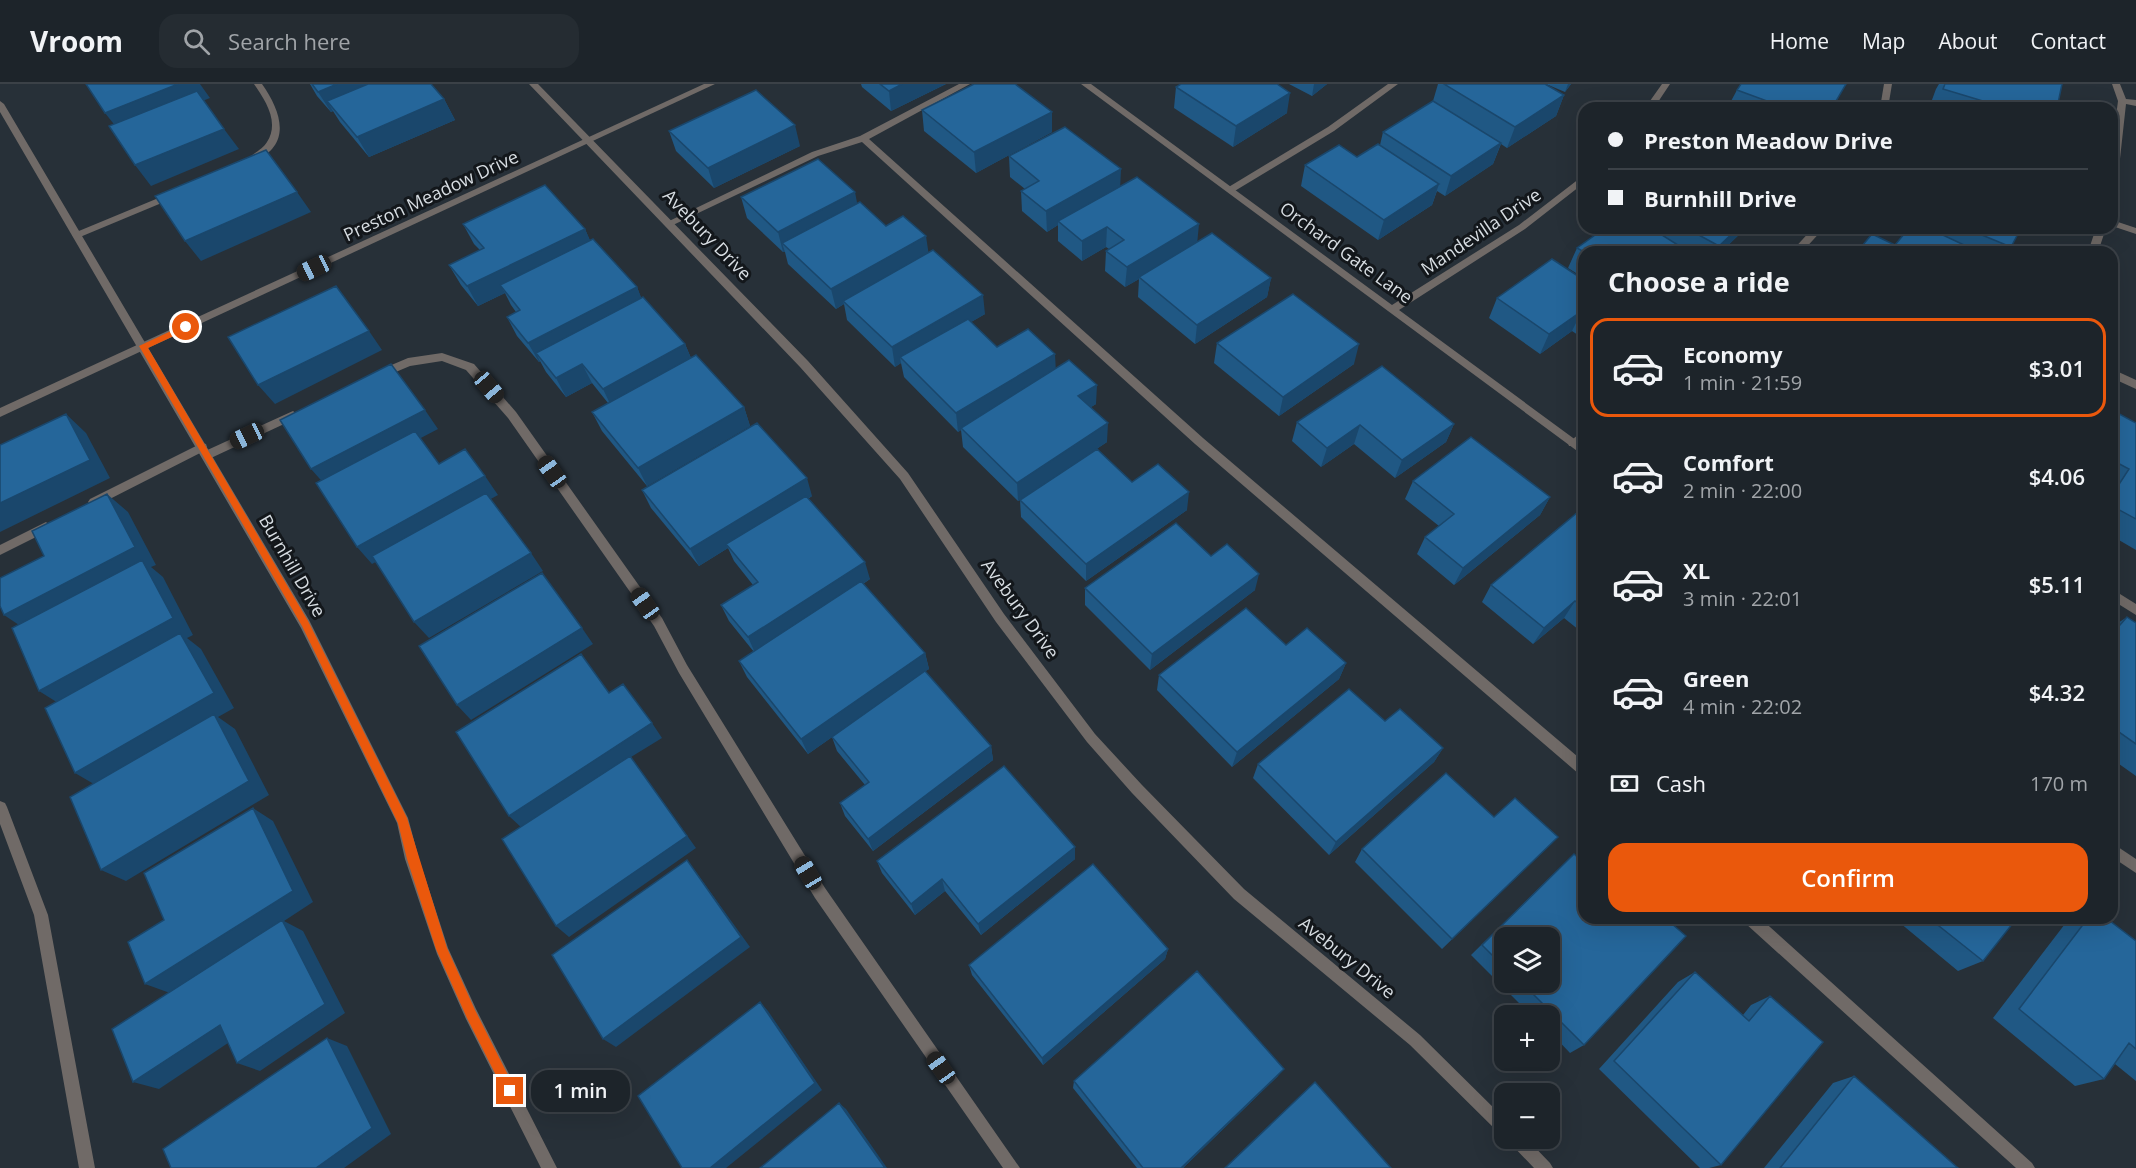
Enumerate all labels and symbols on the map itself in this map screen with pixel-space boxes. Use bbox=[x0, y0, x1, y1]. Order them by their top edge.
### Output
street label: Preston Meadow Drive bbox=[339, 144, 522, 246]
street label: Mandevilla Drive bbox=[1416, 182, 1545, 280]
street label: Avebury Drive bbox=[658, 184, 757, 285]
street label: Orchard Gate Lane bbox=[1275, 196, 1418, 309]
car bbox=[294, 252, 334, 284]
route start bbox=[172, 313, 199, 340]
car bbox=[471, 367, 507, 407]
car bbox=[227, 420, 267, 452]
car bbox=[534, 452, 570, 492]
street label: Burnhill Drive bbox=[254, 510, 332, 621]
street label: Avebury Drive bbox=[977, 554, 1065, 663]
car bbox=[627, 584, 663, 624]
car bbox=[791, 853, 825, 893]
street label: Avebury Drive bbox=[1294, 911, 1401, 1004]
car bbox=[923, 1048, 959, 1088]
callout: 1 min bbox=[531, 1070, 630, 1112]
route end bbox=[496, 1077, 523, 1104]

